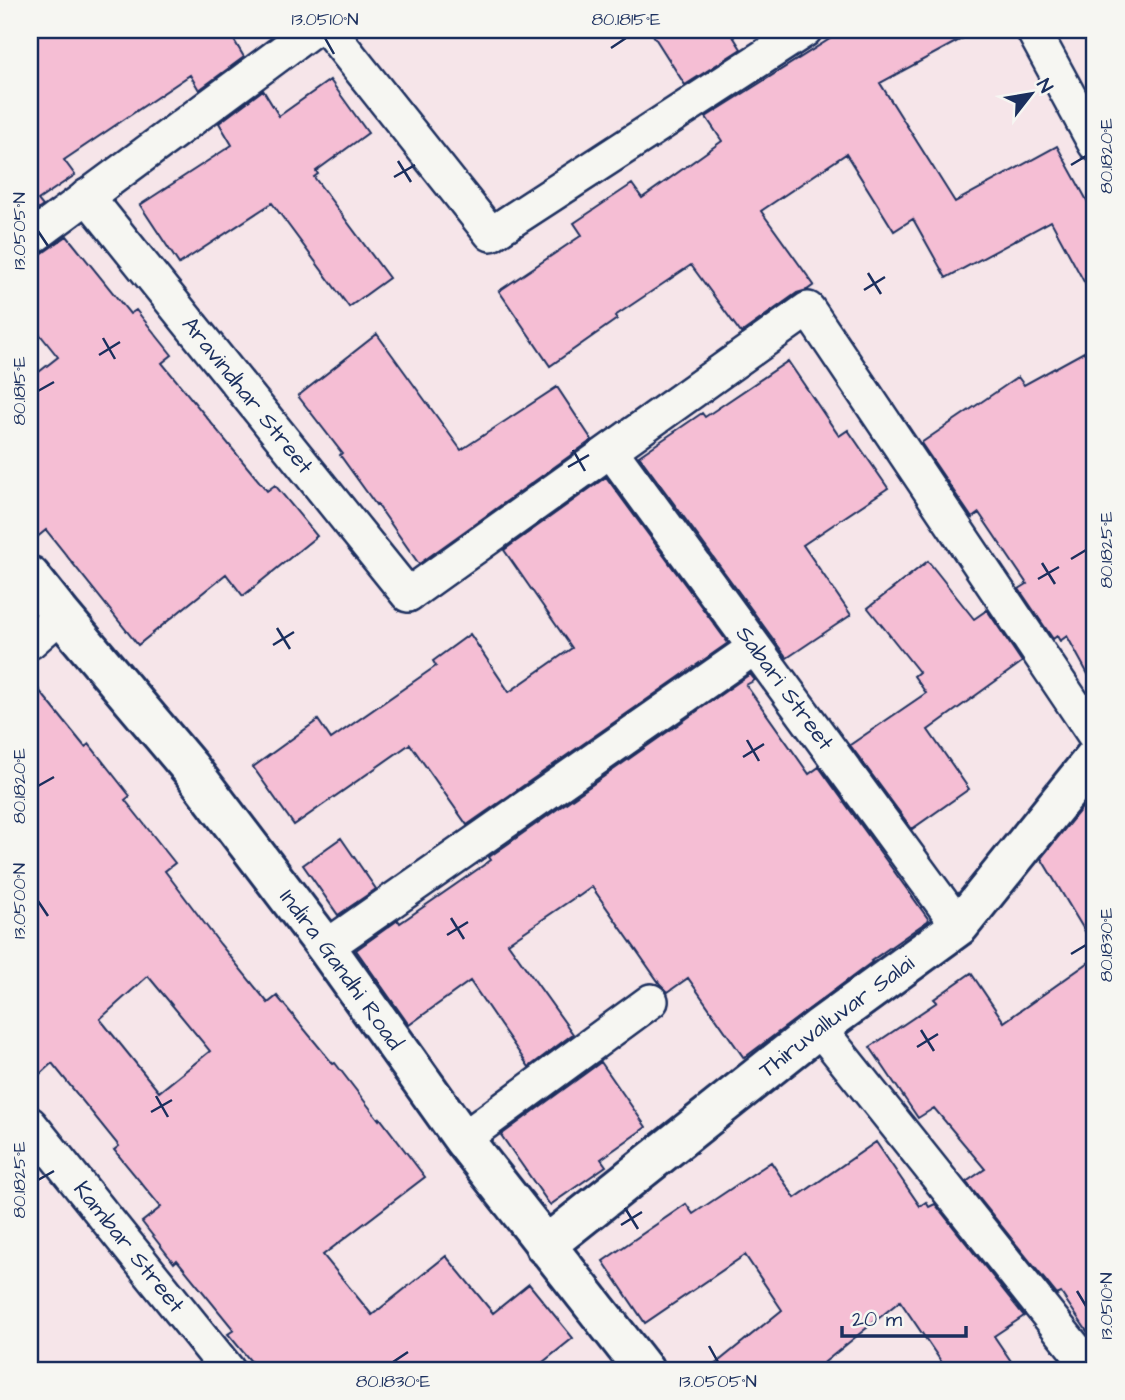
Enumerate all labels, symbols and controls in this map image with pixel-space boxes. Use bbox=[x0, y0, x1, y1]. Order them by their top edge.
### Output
text: 13.0510°N bbox=[292, 7, 359, 32]
text: 80.1815°E bbox=[591, 7, 661, 32]
north arrow bbox=[996, 60, 1066, 130]
text: N bbox=[1030, 74, 1059, 98]
text: 80.1820°E bbox=[1094, 118, 1119, 194]
text: 13.0505°N bbox=[7, 192, 32, 270]
street label: Aravindhar Street bbox=[174, 310, 321, 482]
text: 80.1815°E bbox=[7, 356, 32, 426]
text: 80.1825°E bbox=[1094, 511, 1119, 589]
street label: Sabari Street bbox=[728, 619, 842, 758]
text: 80.1820°E bbox=[7, 748, 32, 824]
text: 13.0500°N bbox=[7, 863, 32, 939]
street label: Indira Gandhi Road bbox=[272, 883, 411, 1057]
text: 80.1830°E bbox=[1094, 907, 1119, 982]
street label: Thiruvalluvar Salai bbox=[752, 947, 921, 1086]
text: 80.1825°E bbox=[7, 1141, 32, 1219]
street label: Kambar Street bbox=[66, 1174, 192, 1320]
text: 13.0510°N bbox=[1094, 1273, 1119, 1340]
scale bar bbox=[842, 1295, 966, 1339]
text: 20 m bbox=[852, 1305, 903, 1334]
text: 80.1830°E bbox=[356, 1369, 431, 1394]
text: 13.0505°N bbox=[679, 1369, 757, 1394]

